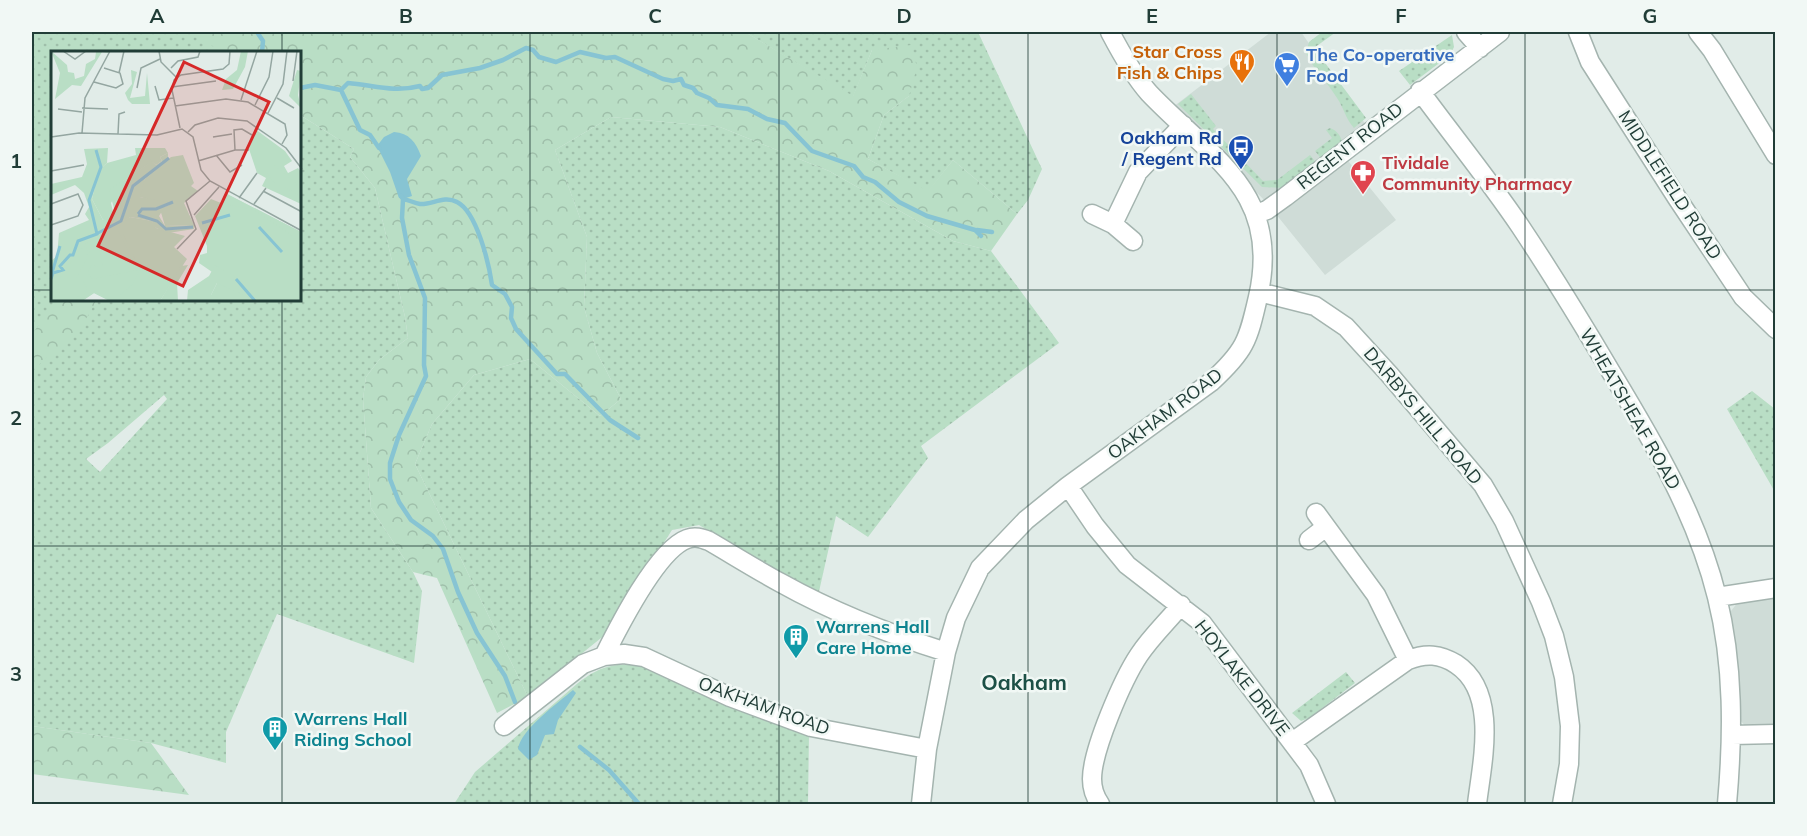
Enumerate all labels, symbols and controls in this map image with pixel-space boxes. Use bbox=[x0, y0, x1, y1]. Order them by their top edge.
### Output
text: A bbox=[150, 3, 165, 28]
text: B bbox=[399, 3, 413, 28]
text: C bbox=[648, 3, 662, 28]
text: D bbox=[896, 3, 912, 28]
text: E bbox=[1146, 3, 1158, 28]
text: F bbox=[1395, 3, 1407, 28]
text: G bbox=[1643, 3, 1657, 28]
place label: Star Cross Fish & Chips bbox=[1117, 40, 1222, 84]
place label: The Co-operative Food bbox=[1306, 43, 1455, 87]
restaurant icon: Star Cross Fish & Chips bbox=[1227, 47, 1257, 85]
supermarket icon: The Co-operative Food bbox=[1272, 50, 1302, 88]
inset map bbox=[51, 51, 302, 302]
street label: REGENT ROAD bbox=[1292, 97, 1407, 194]
street label: MIDDLEFIELD ROAD bbox=[1614, 106, 1727, 264]
place label: Oakham Rd / Regent Rd bbox=[1120, 126, 1222, 170]
bus stop icon: Oakham Rd / Regent Rd bbox=[1226, 133, 1256, 171]
text: 1 bbox=[10, 148, 22, 173]
place label: Tividale Community Pharmacy bbox=[1382, 151, 1572, 195]
pharmacy icon: Tividale Community Pharmacy bbox=[1348, 158, 1378, 196]
street label: WHEATSHEAF ROAD bbox=[1575, 324, 1686, 494]
street label: DARBYS HILL ROAD bbox=[1359, 342, 1488, 489]
street label: OAKHAM ROAD bbox=[1103, 363, 1227, 464]
text: 2 bbox=[10, 405, 22, 430]
place label: Warrens Hall Care Home bbox=[816, 615, 929, 659]
street label: HOYLAKE DRIVE bbox=[1190, 615, 1295, 740]
building icon: Warrens Hall Care Home bbox=[781, 622, 811, 660]
text: 3 bbox=[10, 661, 22, 686]
district label: Oakham bbox=[981, 669, 1067, 695]
street label: OAKHAM ROAD bbox=[695, 671, 833, 740]
place label: Warrens Hall Riding School bbox=[294, 707, 412, 751]
building icon: Warrens Hall Riding School bbox=[260, 714, 290, 752]

